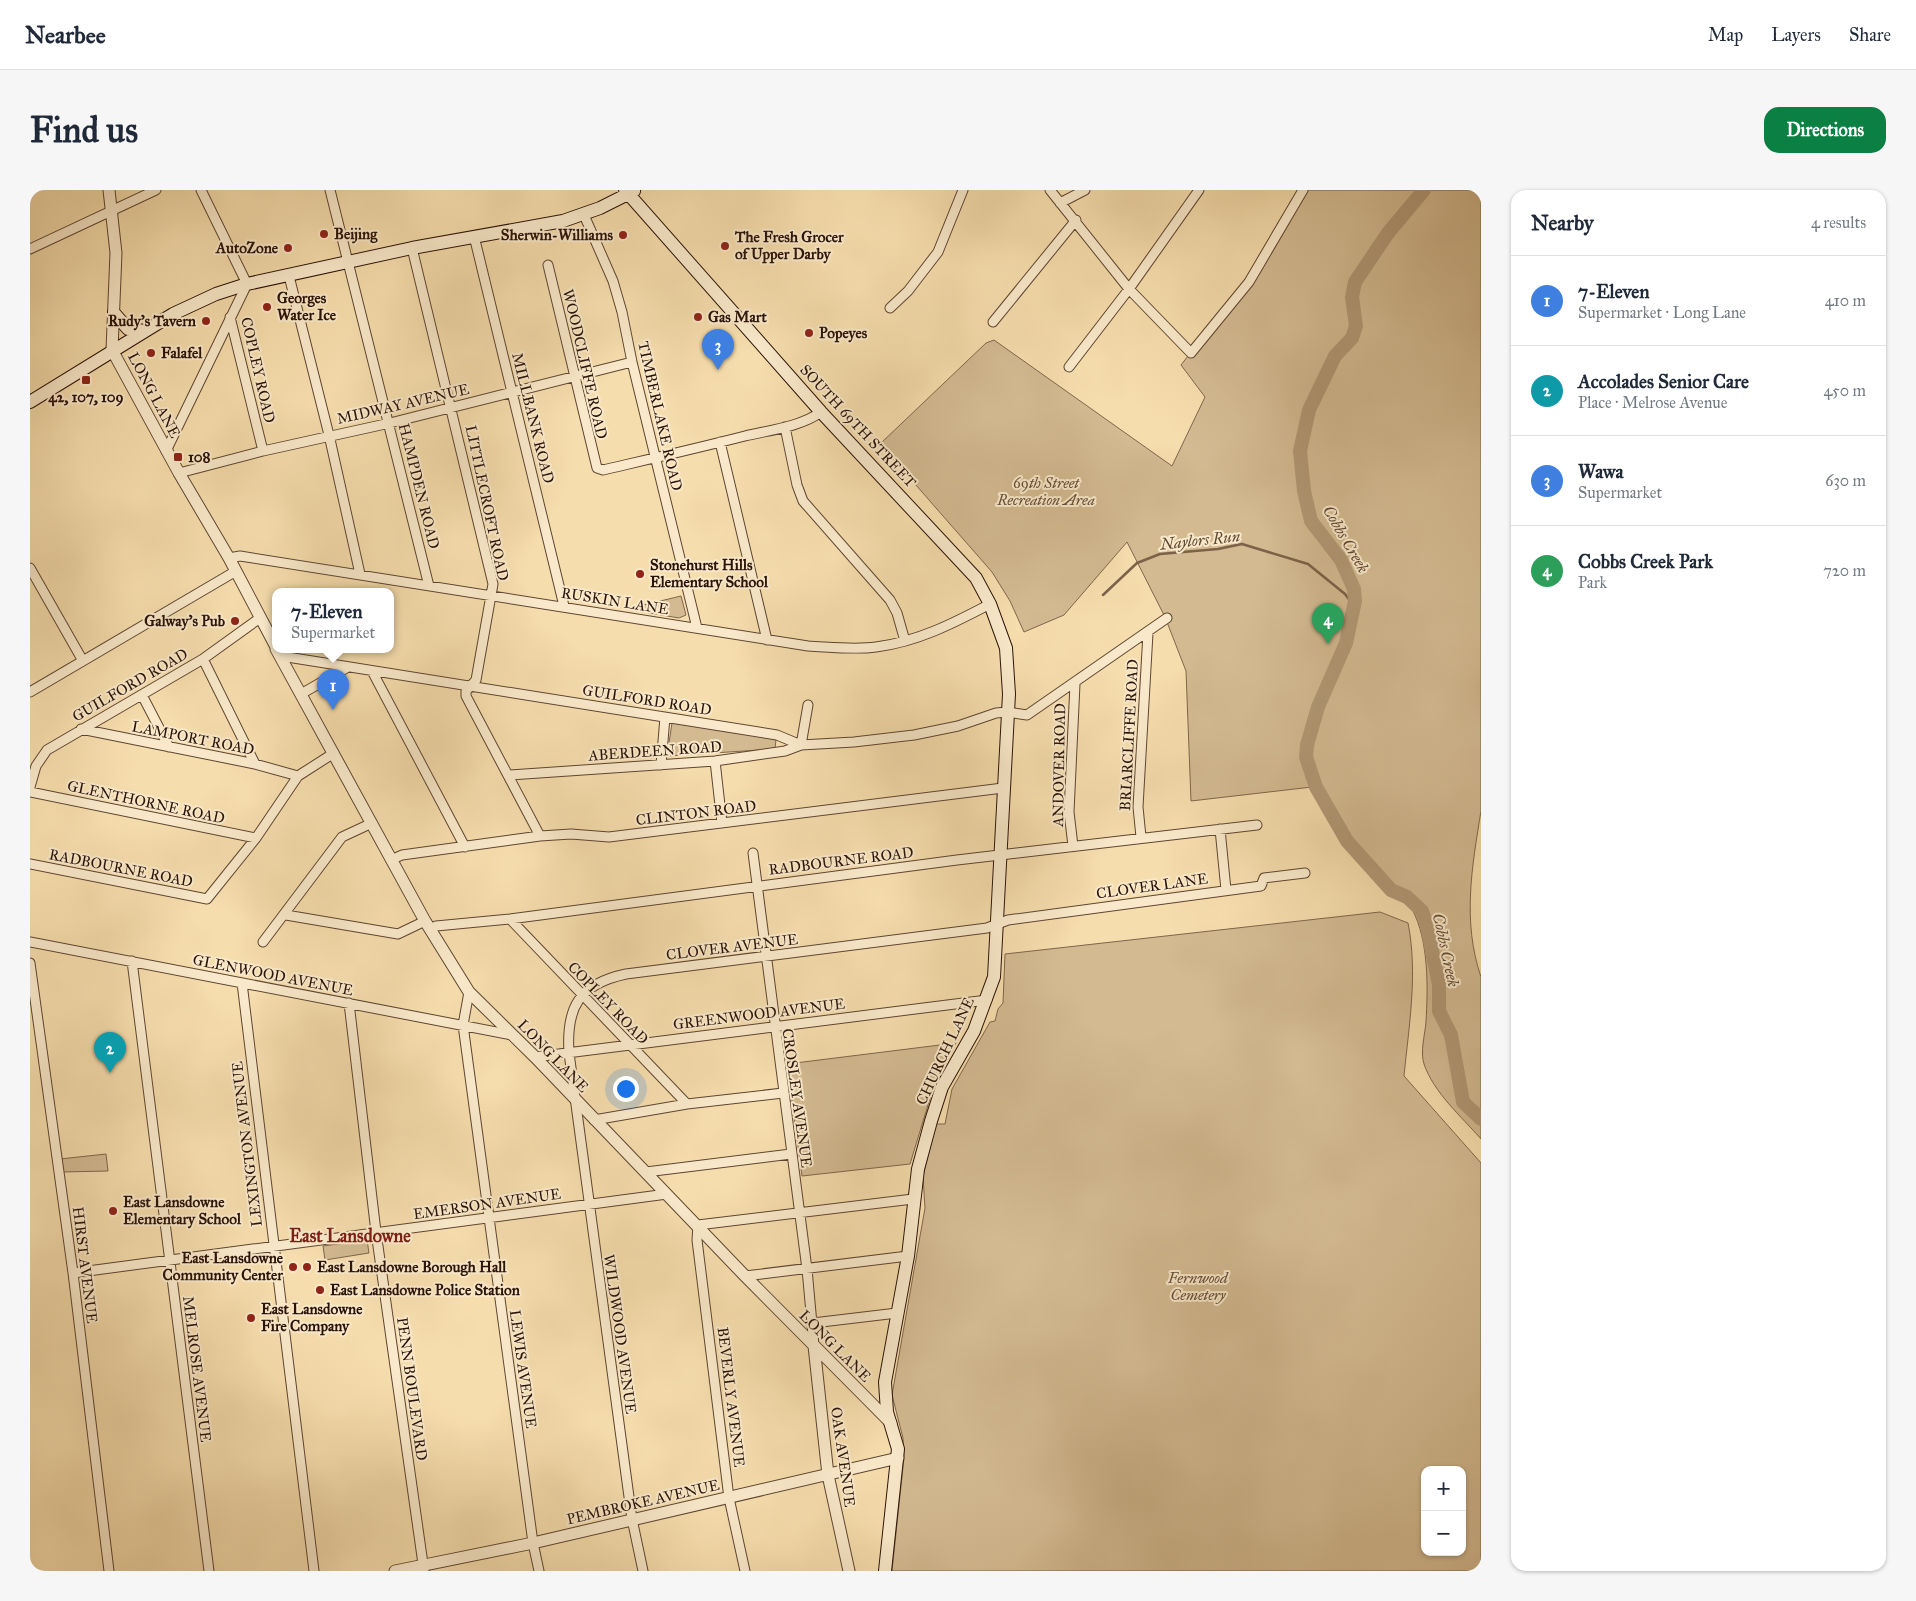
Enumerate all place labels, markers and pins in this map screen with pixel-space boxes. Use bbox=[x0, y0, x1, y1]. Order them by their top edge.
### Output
place label: Beijing bbox=[334, 225, 378, 244]
place label: Sherwin-Williams bbox=[501, 226, 614, 244]
marker: Beijing bbox=[318, 228, 330, 240]
place label: The Fresh Grocer of Upper Darby bbox=[734, 228, 844, 264]
marker: Sherwin-Williams bbox=[617, 229, 629, 241]
place label: AutoZone bbox=[215, 239, 279, 257]
marker: The Fresh Grocer of Upper Darby bbox=[719, 240, 731, 252]
marker: AutoZone bbox=[282, 242, 294, 254]
place label: Georges Water Ice bbox=[277, 289, 337, 324]
marker: Georges Water Ice bbox=[261, 301, 273, 313]
place label: Gas Mart bbox=[708, 308, 767, 326]
marker: Gas Mart bbox=[692, 311, 704, 323]
place label: Rudy's Tavern bbox=[108, 312, 197, 331]
marker: Rudy's Tavern bbox=[200, 315, 212, 327]
place label: Popeyes bbox=[819, 324, 868, 343]
marker: Popeyes bbox=[803, 327, 815, 339]
pin: 3 bbox=[702, 329, 734, 370]
place label: Falafel bbox=[161, 344, 203, 362]
marker: Falafel bbox=[145, 347, 157, 359]
marker: 42, 107, 109 bbox=[80, 374, 92, 386]
place label: 42, 107, 109 bbox=[48, 388, 124, 407]
place label: 108 bbox=[188, 448, 211, 466]
marker: 108 bbox=[172, 451, 184, 463]
place label: Stonehurst Hills Elementary School bbox=[650, 556, 769, 592]
marker: Stonehurst Hills Elementary School bbox=[634, 568, 646, 580]
pin: 4 bbox=[1312, 603, 1344, 644]
place label: Galway's Pub bbox=[144, 612, 226, 631]
marker: Galway's Pub bbox=[229, 615, 241, 627]
pin: 1 bbox=[317, 669, 349, 710]
pin: 2 bbox=[94, 1032, 126, 1073]
place label: East Lansdowne Elementary School bbox=[123, 1193, 242, 1229]
marker: East Lansdowne Elementary School bbox=[107, 1205, 119, 1217]
place label: East Lansdowne Community Center bbox=[163, 1249, 284, 1285]
place label: East Lansdowne Borough Hall bbox=[317, 1258, 507, 1277]
marker: East Lansdowne Community Center bbox=[287, 1261, 299, 1273]
marker: East Lansdowne Borough Hall bbox=[301, 1261, 313, 1273]
place label: East Lansdowne Police Station bbox=[330, 1281, 521, 1299]
marker: East Lansdowne Police Station bbox=[314, 1284, 326, 1296]
place label: East Lansdowne Fire Company bbox=[261, 1300, 363, 1336]
marker: East Lansdowne Fire Company bbox=[245, 1312, 257, 1324]

